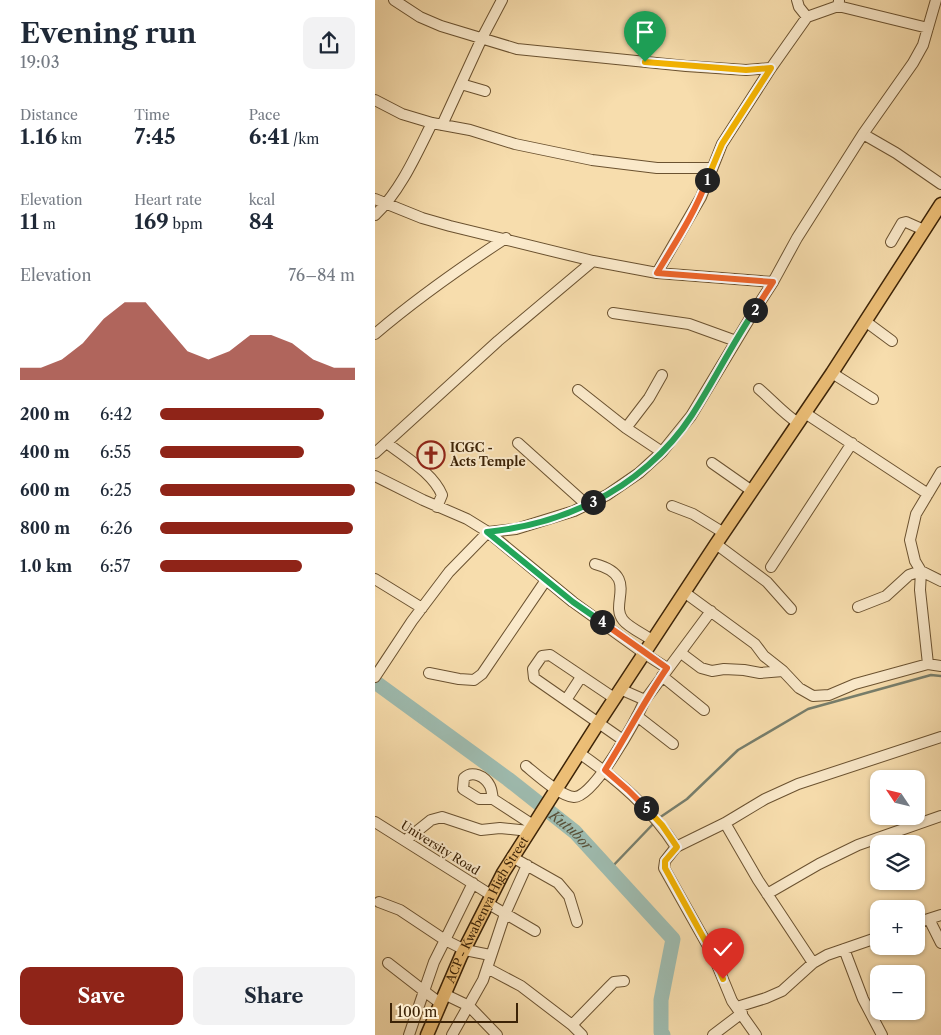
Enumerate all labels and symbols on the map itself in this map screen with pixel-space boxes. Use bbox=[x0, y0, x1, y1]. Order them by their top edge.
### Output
pin bbox=[624, 11, 666, 62]
pin: 1 bbox=[695, 168, 719, 192]
pin: 2 bbox=[743, 298, 767, 322]
church icon: ICGC - Acts Temple bbox=[416, 440, 446, 470]
place label: ICGC - Acts Temple bbox=[449, 440, 526, 469]
pin: 3 bbox=[581, 490, 605, 514]
pin: 4 bbox=[589, 610, 615, 634]
north arrow bbox=[870, 770, 925, 825]
pin: 5 bbox=[633, 796, 659, 820]
water label: Kutubor bbox=[545, 806, 598, 855]
street label: University Road bbox=[398, 817, 483, 878]
street label: ACP - Kwabenya High Street bbox=[442, 833, 532, 986]
pin bbox=[702, 928, 744, 979]
scale bar bbox=[390, 1000, 517, 1023]

